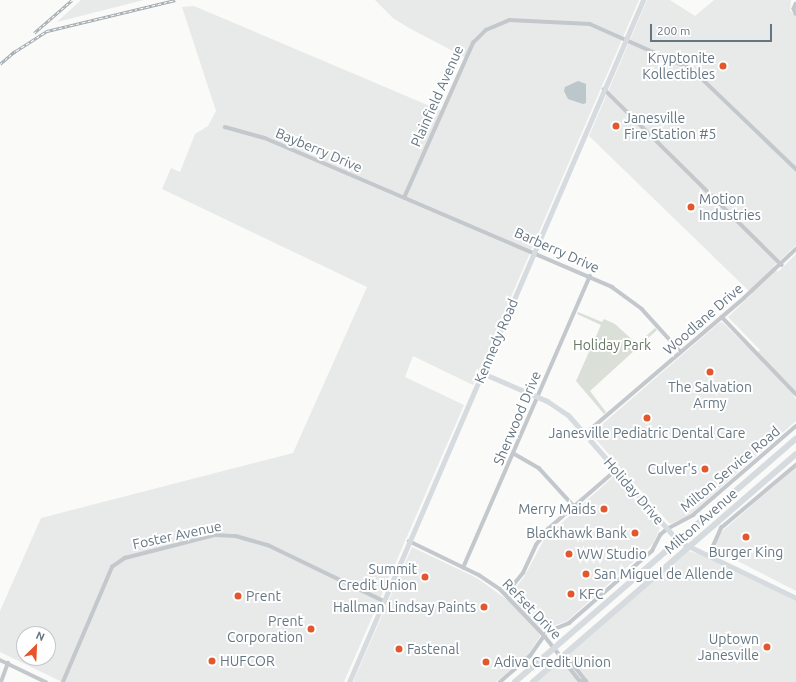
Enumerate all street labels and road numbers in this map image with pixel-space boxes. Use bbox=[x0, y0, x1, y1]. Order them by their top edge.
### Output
street label: Plainfield Avenue bbox=[407, 43, 467, 149]
street label: Bayberry Drive bbox=[273, 124, 365, 176]
street label: Barberry Drive bbox=[512, 224, 602, 276]
street label: Woodlane Drive bbox=[660, 280, 746, 358]
street label: Kennedy Road bbox=[471, 296, 521, 386]
street label: Sherwood Drive bbox=[490, 369, 544, 467]
street label: Milton Service Road bbox=[677, 422, 783, 516]
street label: Holiday Drive bbox=[600, 454, 668, 528]
street label: Milton Avenue bbox=[661, 485, 741, 557]
street label: Foster Avenue bbox=[131, 517, 223, 553]
street label: Refset Drive bbox=[499, 575, 565, 643]

